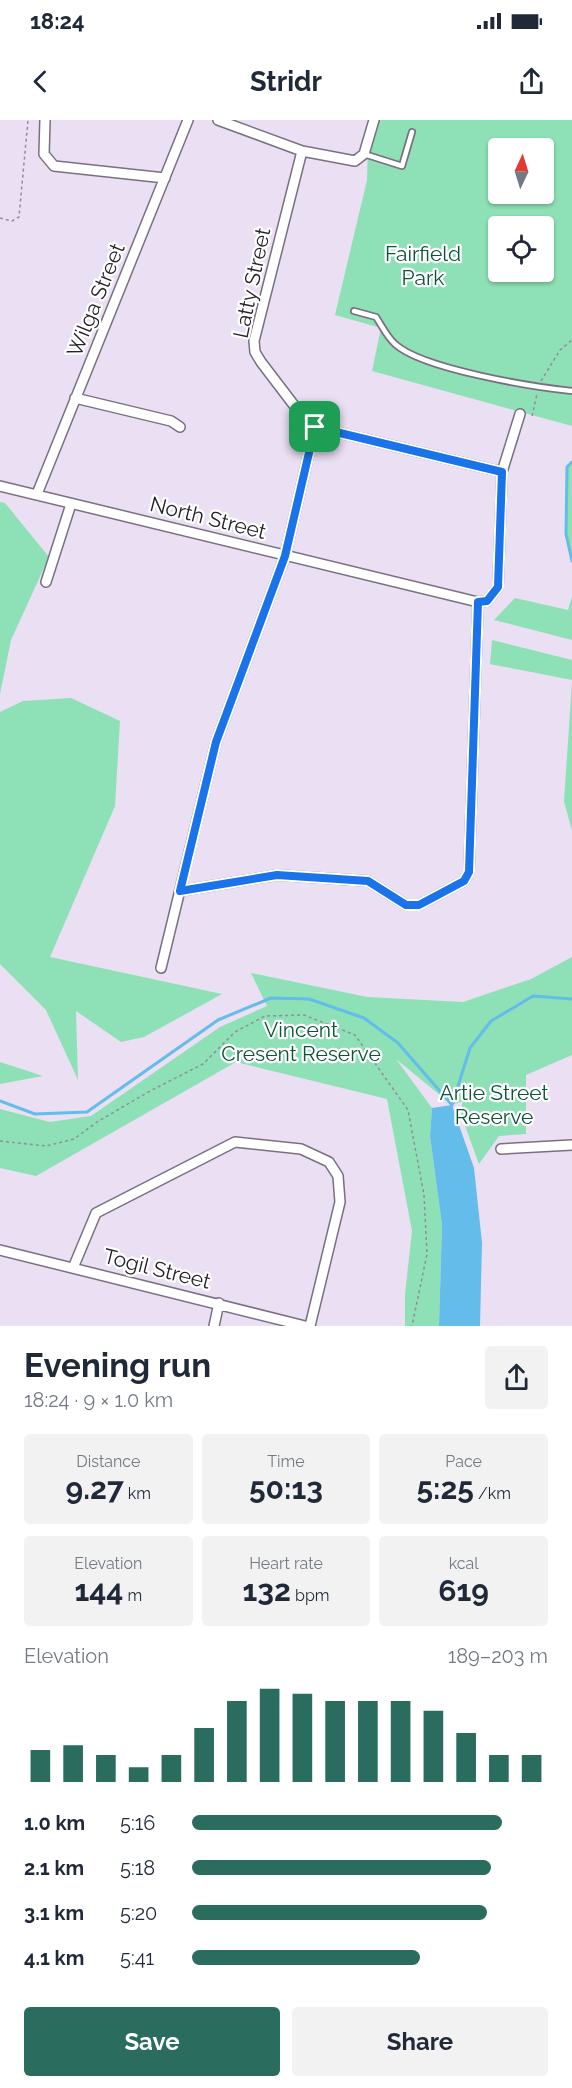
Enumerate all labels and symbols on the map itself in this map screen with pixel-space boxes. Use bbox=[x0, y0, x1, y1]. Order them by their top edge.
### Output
north arrow bbox=[488, 138, 554, 204]
street label: Latty Street bbox=[228, 225, 275, 340]
street label: Wilga Street bbox=[61, 239, 130, 360]
park label: Fairfield Park bbox=[385, 241, 461, 290]
pin bbox=[289, 401, 340, 452]
street label: North Street bbox=[147, 491, 269, 544]
park label: Vincent Cresent Reserve bbox=[221, 1017, 381, 1066]
park label: Artie Street Reserve bbox=[439, 1080, 549, 1129]
street label: Togil Street bbox=[101, 1243, 213, 1294]

